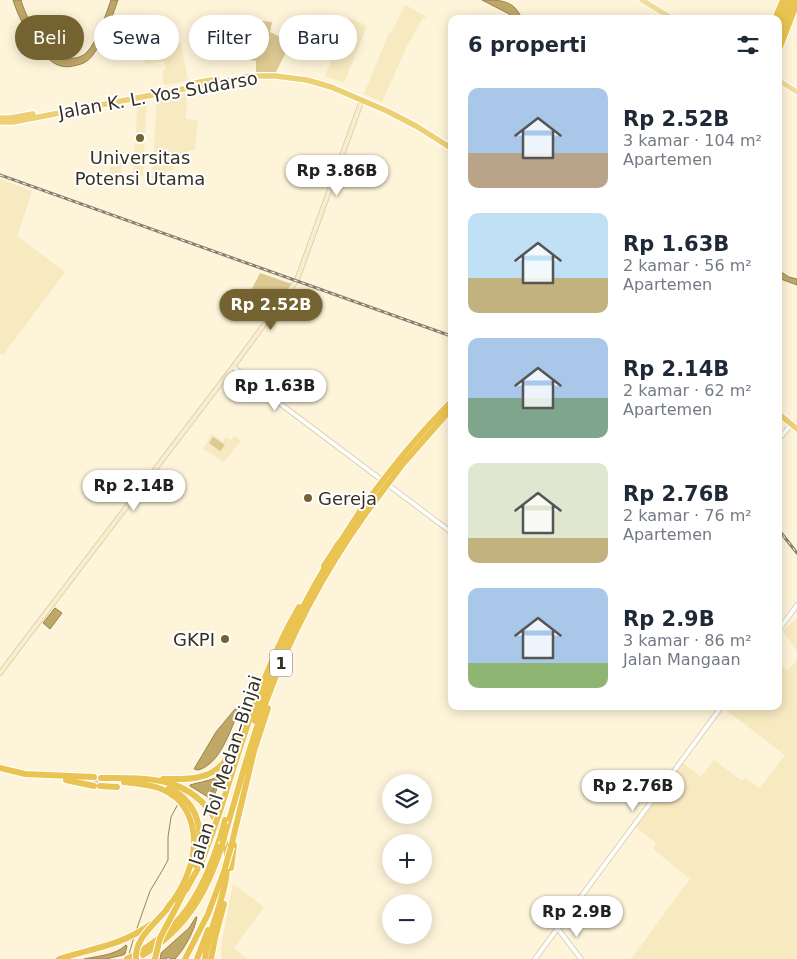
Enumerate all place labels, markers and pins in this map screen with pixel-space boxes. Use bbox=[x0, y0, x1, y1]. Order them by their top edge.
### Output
marker: Universitas Potensi Utama bbox=[134, 132, 146, 144]
place label: Universitas Potensi Utama bbox=[75, 147, 205, 189]
pin: Rp 3.86B bbox=[285, 154, 389, 197]
pin: Rp 2.52B bbox=[219, 288, 323, 331]
pin: Rp 1.63B bbox=[223, 370, 327, 412]
pin: Rp 2.14B bbox=[82, 470, 186, 512]
place label: Gereja bbox=[318, 488, 377, 509]
marker: Gereja bbox=[302, 492, 314, 504]
place label: GKPI bbox=[173, 629, 215, 650]
marker: GKPI bbox=[219, 633, 231, 645]
pin: Rp 2.76B bbox=[581, 770, 685, 812]
pin: Rp 2.9B bbox=[531, 896, 623, 938]

